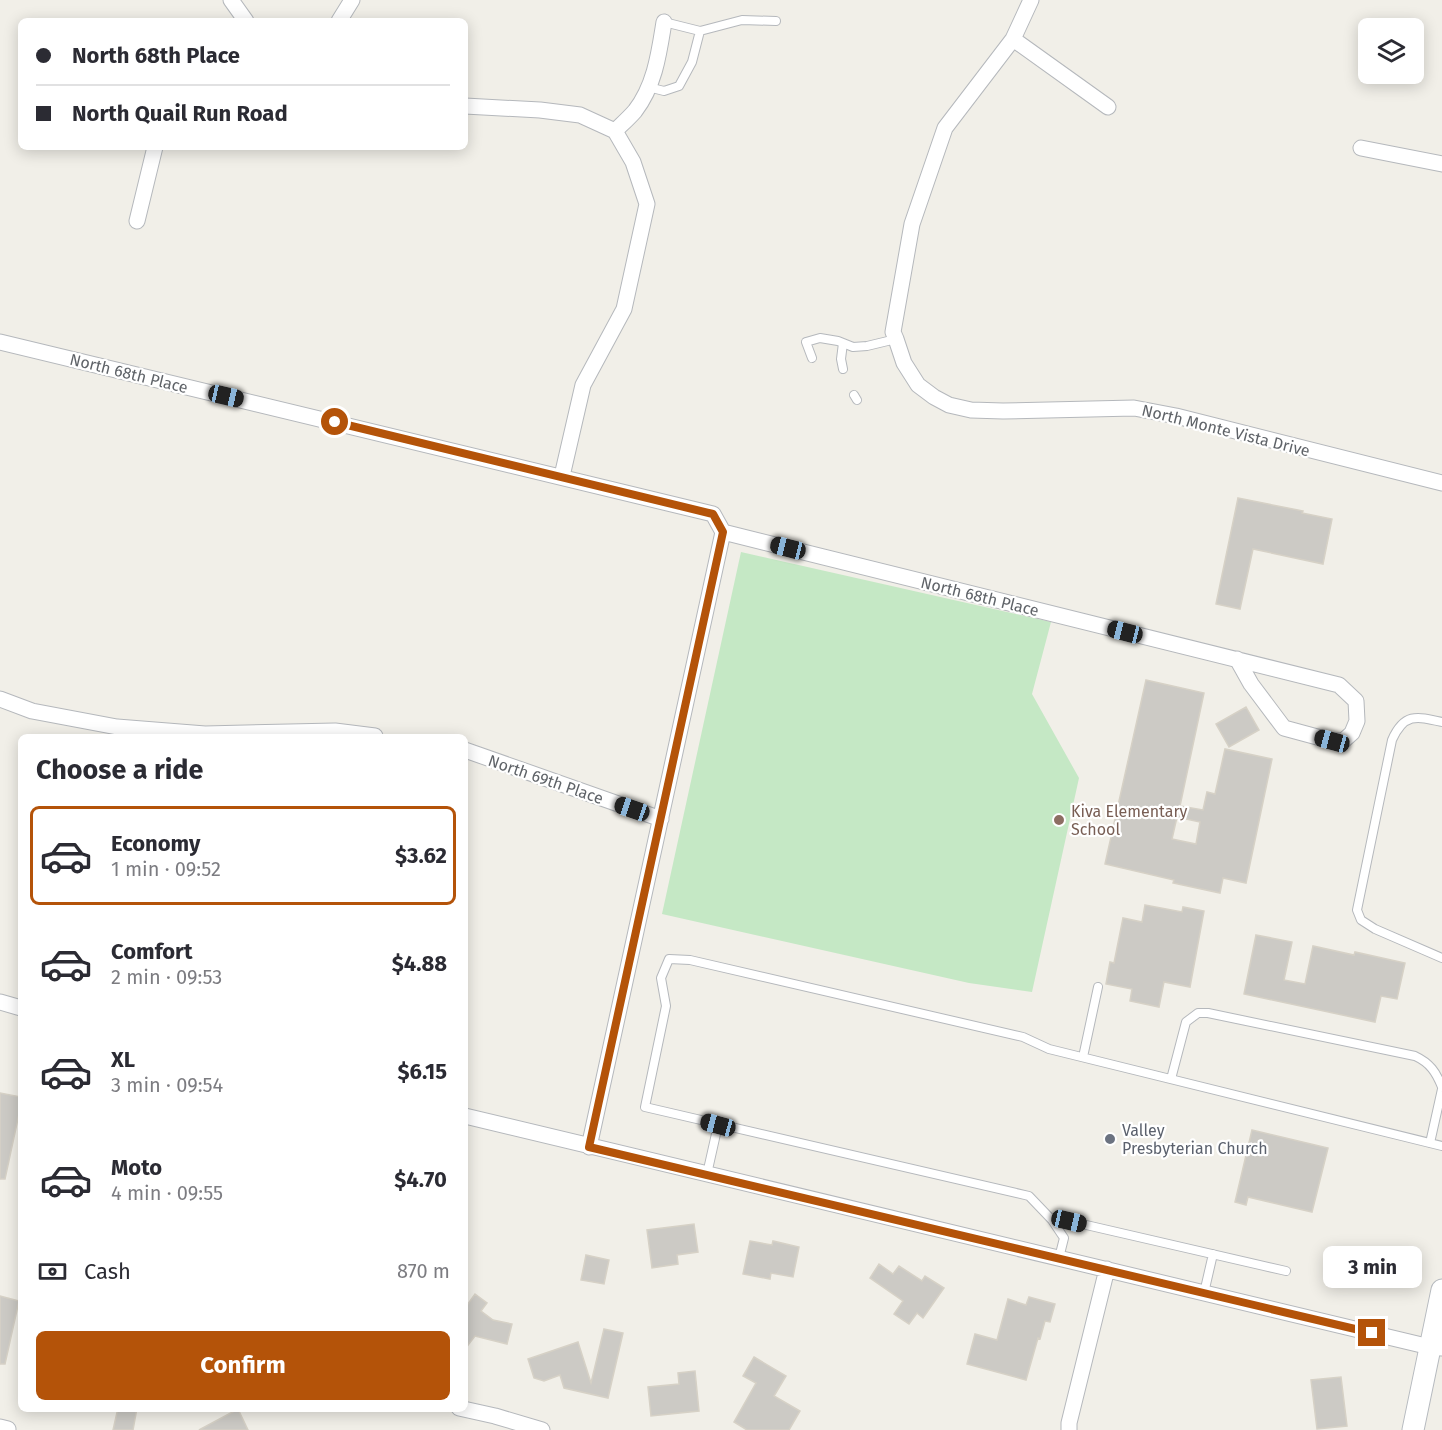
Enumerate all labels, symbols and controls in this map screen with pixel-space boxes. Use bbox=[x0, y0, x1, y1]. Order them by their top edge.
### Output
map controls bbox=[1358, 18, 1424, 84]
button: layers bbox=[1358, 18, 1424, 84]
text: North 68th Place bbox=[72, 42, 240, 69]
text: North Quail Run Road bbox=[72, 100, 288, 127]
street label: North 68th Place bbox=[68, 350, 190, 397]
car bbox=[206, 383, 246, 409]
street label: North Monte Vista Drive bbox=[1140, 400, 1312, 461]
route start bbox=[321, 408, 348, 435]
car bbox=[768, 535, 808, 561]
street label: North 68th Place bbox=[919, 573, 1041, 620]
car bbox=[1105, 619, 1145, 645]
car bbox=[1312, 728, 1352, 754]
street label: North 69th Place bbox=[486, 751, 606, 808]
text: Choose a ride bbox=[36, 754, 203, 786]
car bbox=[612, 795, 652, 823]
place label: Kiva Elementary School bbox=[1071, 802, 1188, 839]
marker: Kiva Elementary School bbox=[1052, 813, 1066, 827]
icon: car bbox=[39, 829, 93, 883]
text: Economy bbox=[111, 830, 200, 857]
text: $3.62 bbox=[395, 842, 447, 869]
text: 1 min · 09:52 bbox=[111, 857, 221, 881]
icon: car bbox=[39, 937, 93, 991]
text: Comfort bbox=[111, 938, 192, 965]
text: $4.88 bbox=[392, 950, 447, 977]
text: 2 min · 09:53 bbox=[111, 965, 222, 989]
icon: car bbox=[39, 1045, 93, 1099]
text: XL bbox=[111, 1046, 135, 1073]
text: $6.15 bbox=[397, 1058, 447, 1085]
text: 3 min · 09:54 bbox=[111, 1073, 223, 1097]
car bbox=[698, 1112, 738, 1138]
place label: Valley Presbyterian Church bbox=[1122, 1121, 1268, 1158]
marker: Valley Presbyterian Church bbox=[1103, 1132, 1117, 1146]
icon: car bbox=[39, 1153, 93, 1207]
text: Moto bbox=[111, 1154, 162, 1181]
text: $4.70 bbox=[394, 1166, 447, 1193]
text: 4 min · 09:55 bbox=[111, 1181, 223, 1205]
car bbox=[1049, 1208, 1089, 1234]
callout: 3 min bbox=[1322, 1246, 1422, 1288]
icon: cash bbox=[36, 1255, 69, 1288]
text: 3 min bbox=[1348, 1255, 1397, 1279]
text: Cash bbox=[84, 1258, 131, 1285]
text: 870 m bbox=[397, 1259, 450, 1283]
route end bbox=[1358, 1319, 1385, 1346]
button: Confirm bbox=[36, 1331, 450, 1400]

